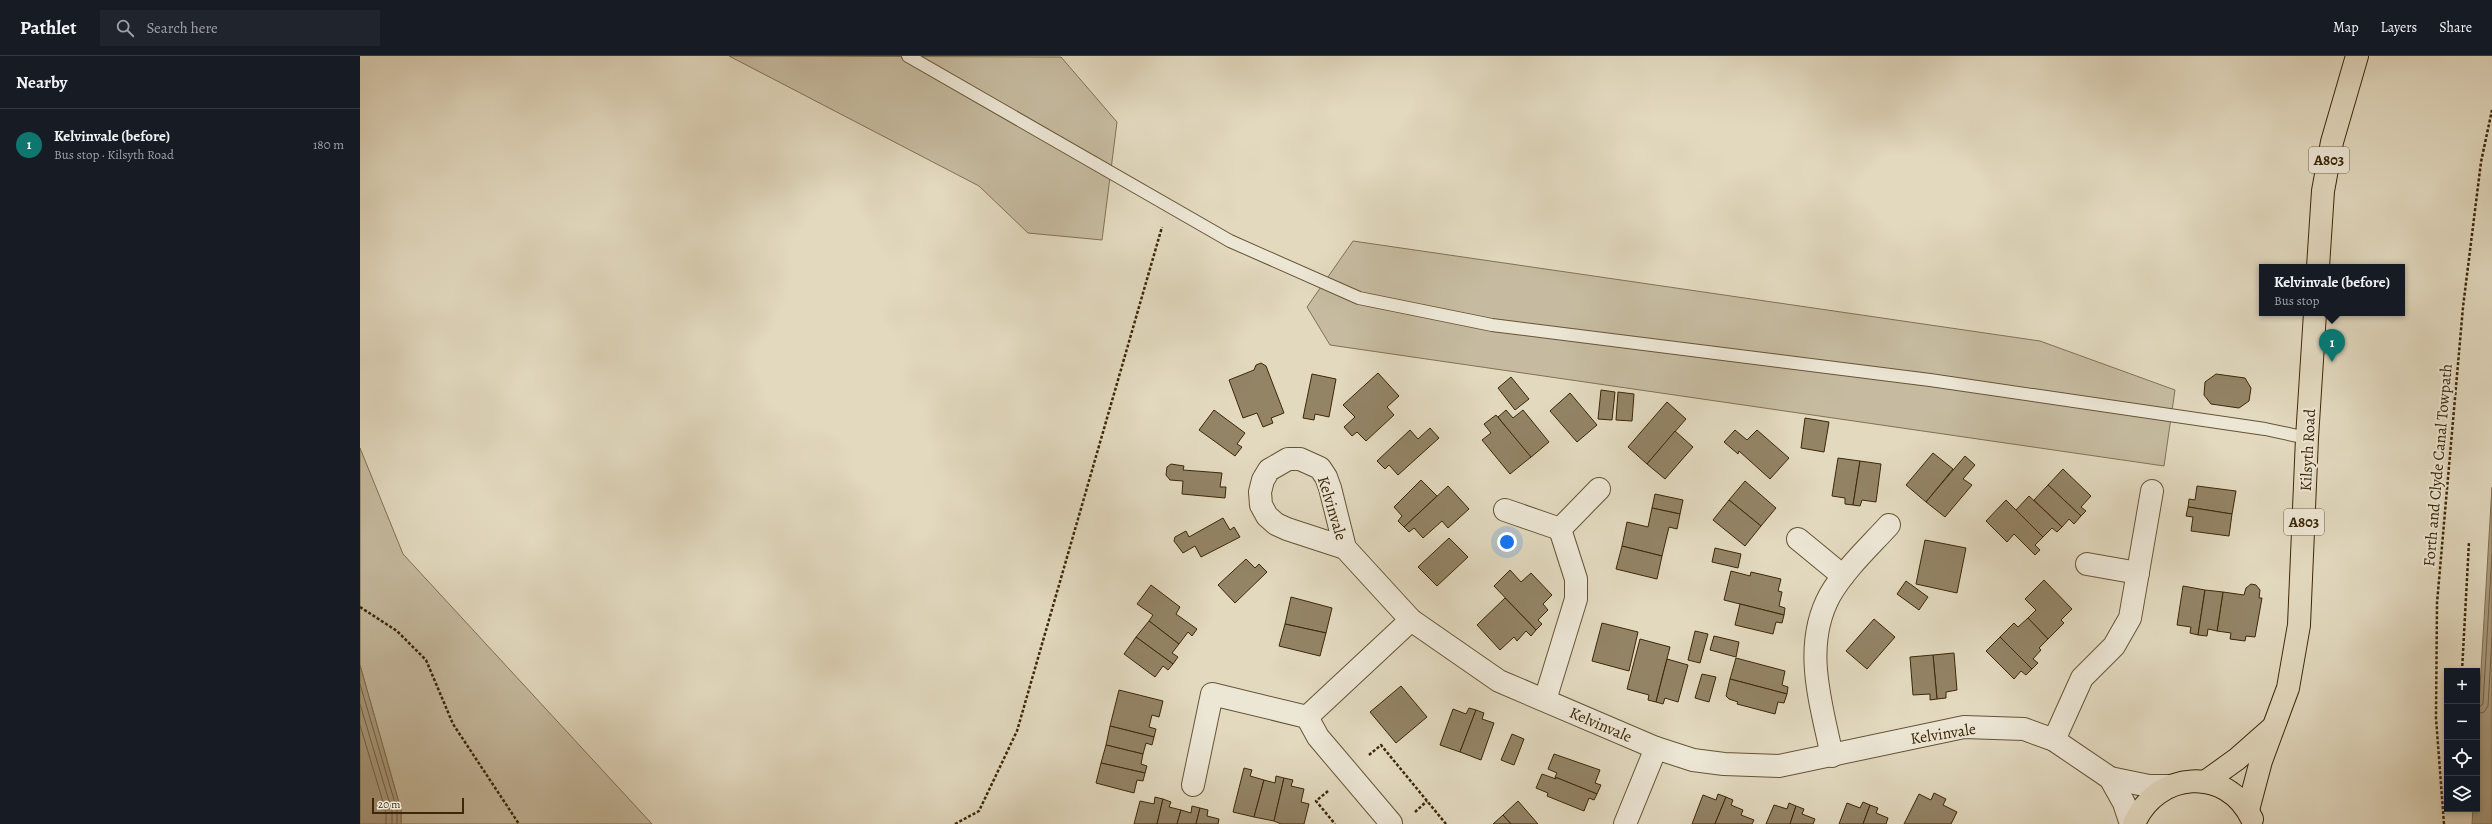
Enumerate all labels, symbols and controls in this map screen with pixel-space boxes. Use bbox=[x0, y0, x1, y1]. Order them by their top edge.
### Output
search box bbox=[100, 10, 380, 46]
text: Pathlet bbox=[20, 15, 76, 41]
icon: search bbox=[114, 17, 136, 39]
text: Search here bbox=[146, 18, 218, 38]
text: Map bbox=[2333, 18, 2359, 37]
text: Layers bbox=[2381, 18, 2417, 37]
text: Share bbox=[2439, 18, 2472, 37]
text: Nearby bbox=[16, 71, 67, 94]
text: Kelvinvale (before) bbox=[54, 126, 170, 146]
text: 1 bbox=[27, 136, 31, 153]
text: 180 m bbox=[313, 136, 344, 153]
text: Bus stop · Kilsyth Road bbox=[54, 146, 174, 163]
road number: A803 bbox=[2309, 147, 2349, 173]
popup bbox=[2259, 264, 2405, 316]
text: Kelvinvale (before) bbox=[2274, 272, 2390, 292]
text: Bus stop bbox=[2274, 292, 2319, 309]
pin: 1 bbox=[2319, 329, 2345, 362]
street label: Forth and Clyde Canal Towpath bbox=[2418, 362, 2458, 567]
street label: Kilsyth Road bbox=[2295, 408, 2321, 492]
street label: Kelvinvale bbox=[1312, 473, 1352, 543]
road number: A803 bbox=[2284, 509, 2324, 535]
your location bbox=[1497, 532, 1517, 552]
map controls bbox=[2444, 668, 2480, 812]
button: + bbox=[2444, 668, 2480, 704]
street label: Kelvinvale bbox=[1566, 702, 1635, 748]
button: − bbox=[2444, 704, 2480, 740]
street label: Kelvinvale bbox=[1909, 718, 1978, 750]
button: locate bbox=[2444, 740, 2480, 776]
button: layers bbox=[2444, 776, 2480, 812]
scale bar bbox=[372, 796, 464, 815]
text: 20 m bbox=[378, 797, 400, 812]

